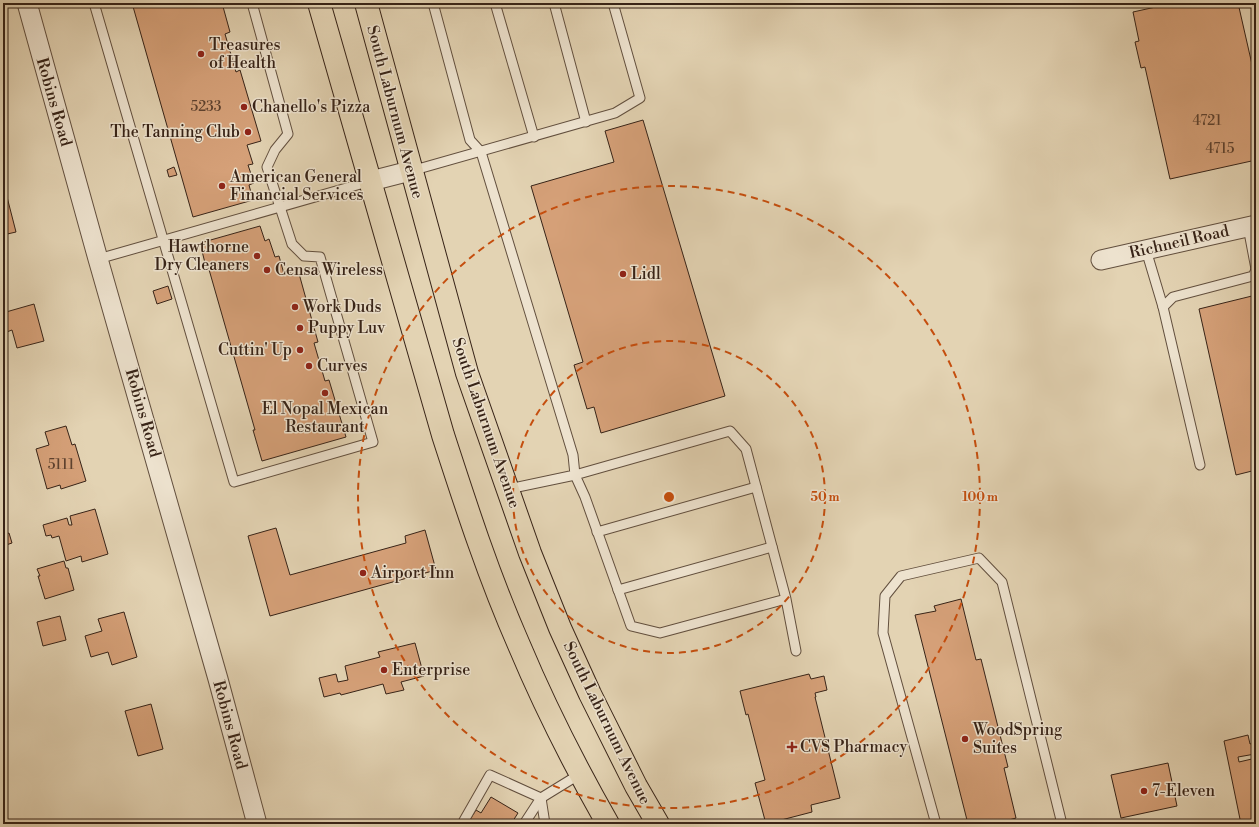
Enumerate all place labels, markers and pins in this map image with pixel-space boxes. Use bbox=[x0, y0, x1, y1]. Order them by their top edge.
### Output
place label: Treasures of Health bbox=[209, 35, 281, 73]
marker: Treasures of Health bbox=[196, 49, 206, 59]
place label: Chanello's Pizza bbox=[252, 97, 371, 117]
marker: Chanello's Pizza bbox=[239, 102, 249, 112]
place label: The Tanning Club bbox=[110, 122, 240, 142]
marker: The Tanning Club bbox=[243, 127, 253, 137]
place label: American General Financial Services bbox=[229, 167, 364, 205]
marker: American General Financial Services bbox=[217, 181, 227, 191]
place label: Hawthorne Dry Cleaners bbox=[155, 237, 249, 275]
marker: Hawthorne Dry Cleaners bbox=[252, 251, 262, 261]
place label: Censa Wireless bbox=[275, 260, 383, 280]
place label: Lidl bbox=[631, 264, 661, 284]
marker: Censa Wireless bbox=[262, 265, 272, 275]
marker: Lidl bbox=[618, 269, 628, 279]
place label: Work Duds bbox=[302, 297, 381, 317]
marker: Work Duds bbox=[290, 302, 300, 312]
place label: Puppy Luv bbox=[308, 318, 386, 338]
marker: Puppy Luv bbox=[295, 323, 305, 333]
place label: Cuttin' Up bbox=[218, 340, 292, 360]
marker: Cuttin' Up bbox=[295, 345, 305, 355]
place label: Curves bbox=[317, 356, 367, 376]
marker: Curves bbox=[304, 361, 314, 371]
marker: El Nopal Mexican Restaurant bbox=[320, 388, 330, 398]
place label: El Nopal Mexican Restaurant bbox=[262, 399, 389, 437]
centre of rings bbox=[662, 490, 676, 504]
place label: Airport Inn bbox=[370, 563, 455, 583]
marker: Airport Inn bbox=[358, 568, 368, 578]
place label: Enterprise bbox=[392, 660, 470, 680]
marker: Enterprise bbox=[379, 665, 389, 675]
place label: WoodSpring Suites bbox=[972, 720, 1063, 758]
marker: WoodSpring Suites bbox=[960, 734, 970, 744]
place label: CVS Pharmacy bbox=[800, 737, 907, 757]
marker: CVS Pharmacy bbox=[787, 742, 797, 752]
place label: 7-Eleven bbox=[1152, 781, 1215, 801]
marker: 7-Eleven bbox=[1139, 786, 1149, 796]

